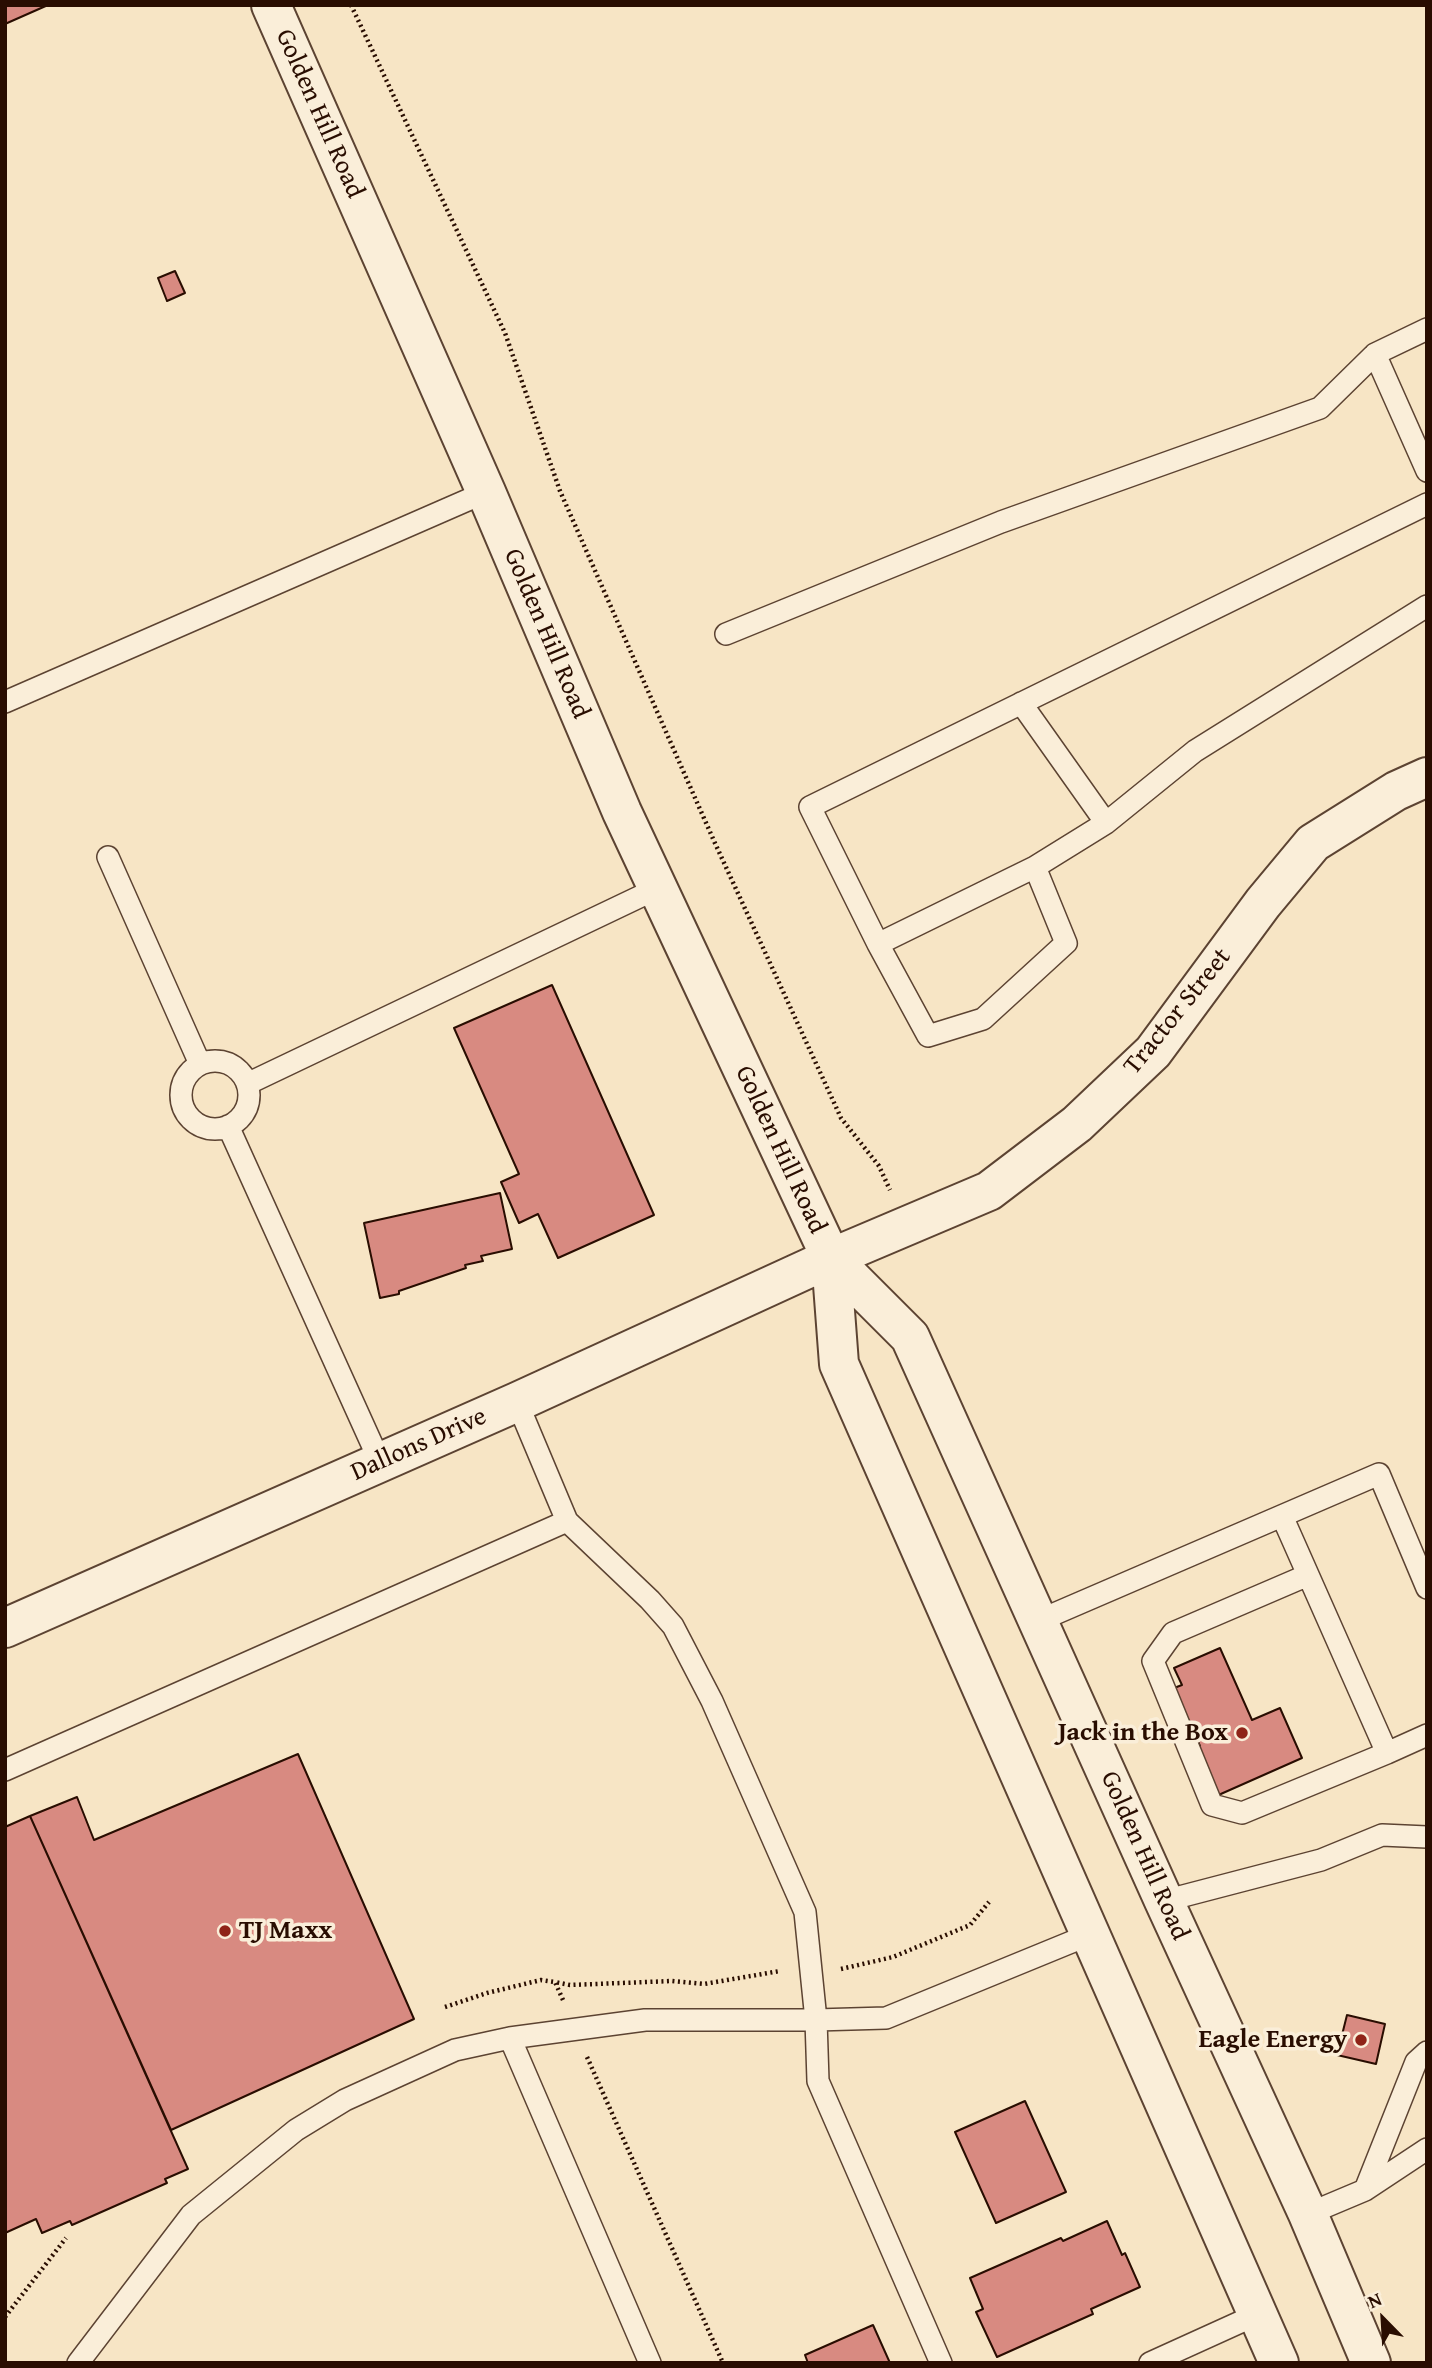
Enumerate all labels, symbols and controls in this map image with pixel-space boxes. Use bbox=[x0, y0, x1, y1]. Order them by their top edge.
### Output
street label: Golden Hill Road bbox=[268, 25, 370, 203]
street label: Golden Hill Road bbox=[496, 544, 596, 724]
street label: Tractor Street bbox=[1118, 943, 1238, 1081]
street label: Golden Hill Road bbox=[727, 1061, 833, 1239]
street label: Dallons Drive bbox=[346, 1401, 492, 1489]
place label: Jack in the Box bbox=[1058, 1717, 1228, 1749]
marker: Jack in the Box bbox=[1234, 1725, 1250, 1741]
street label: Golden Hill Road bbox=[1093, 1767, 1195, 1945]
place label: TJ Maxx bbox=[239, 1915, 332, 1947]
marker: TJ Maxx bbox=[217, 1923, 233, 1939]
place label: Eagle Energy bbox=[1198, 2024, 1347, 2056]
marker: Eagle Energy bbox=[1353, 2032, 1369, 2048]
north arrow bbox=[1348, 2284, 1418, 2354]
text: N bbox=[1363, 2284, 1386, 2315]

